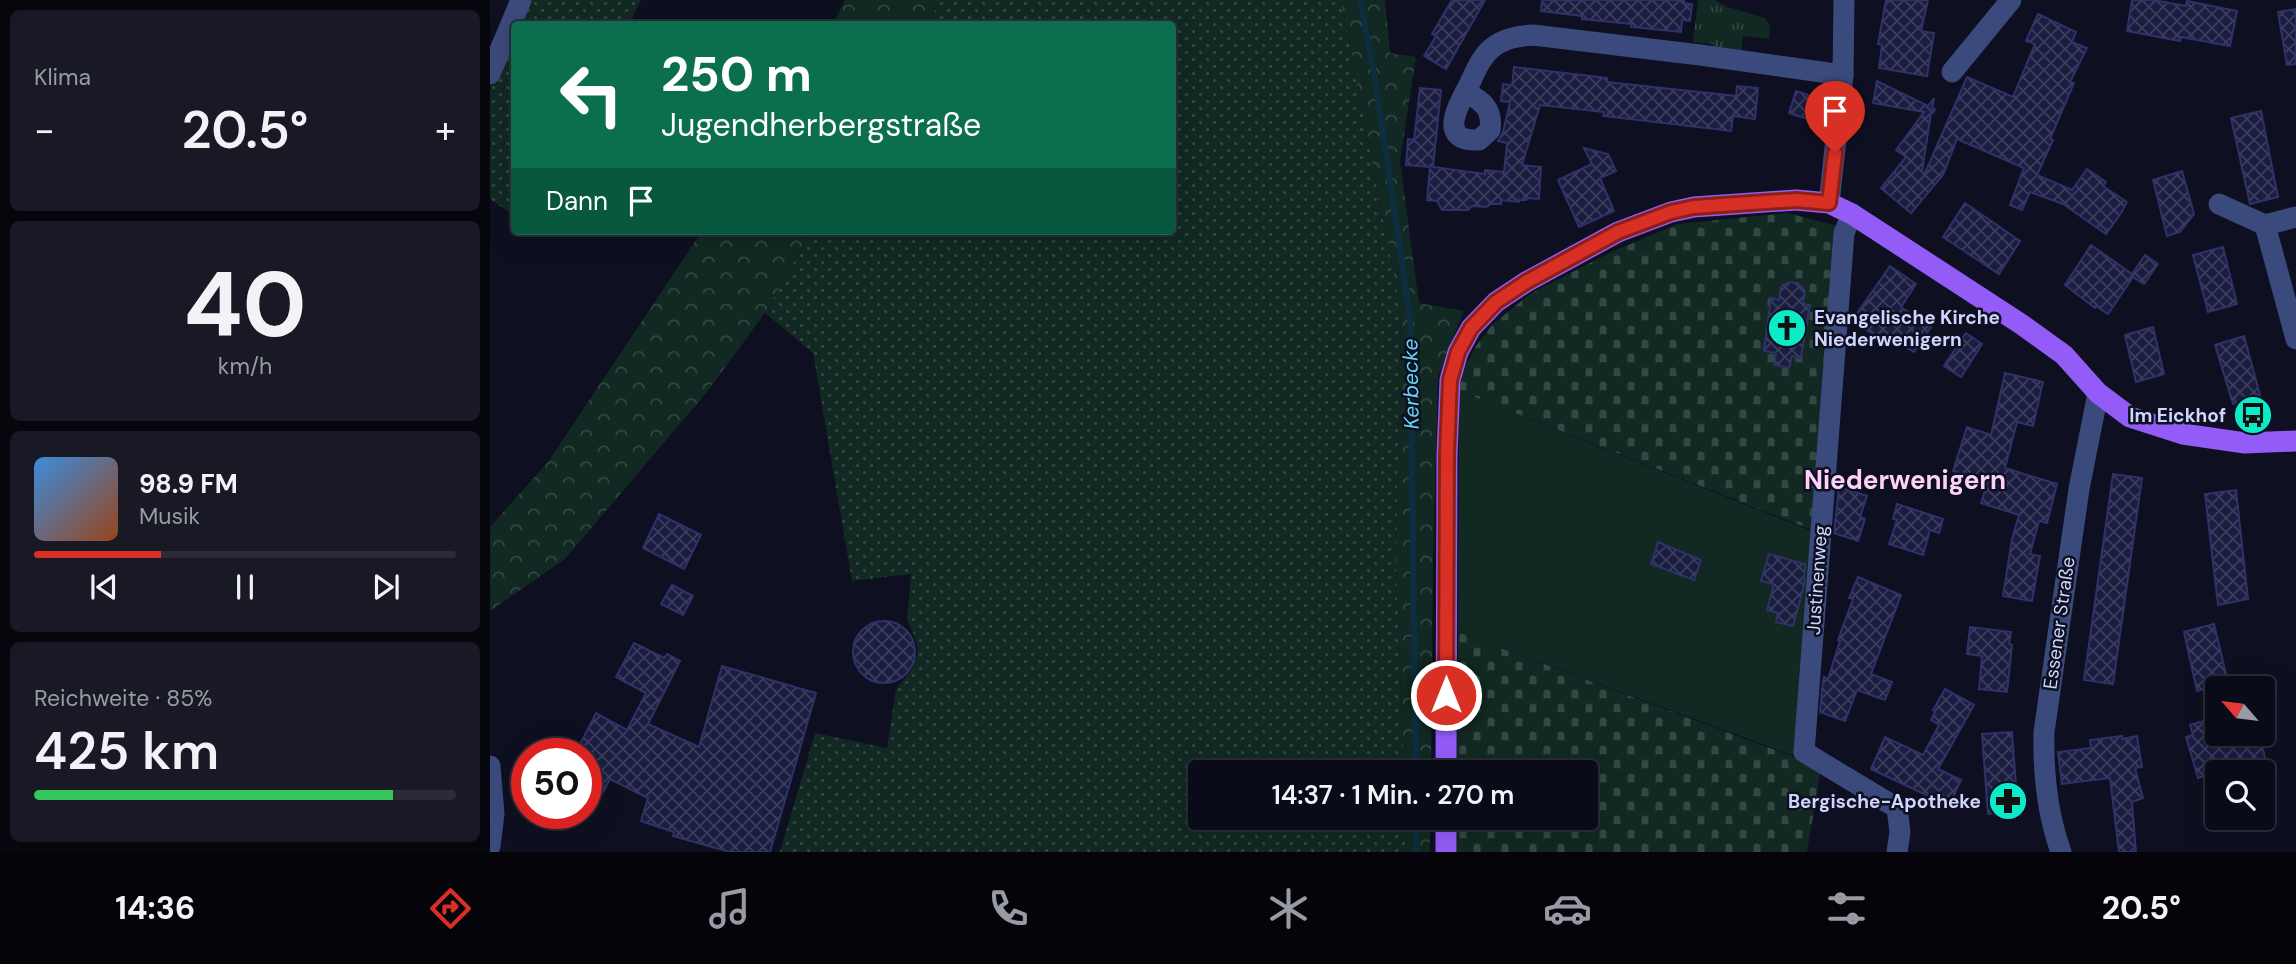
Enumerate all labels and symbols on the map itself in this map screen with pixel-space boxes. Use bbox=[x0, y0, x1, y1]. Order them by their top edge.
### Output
pin bbox=[1805, 81, 1865, 153]
place label: Evangelische Kirche Niederwenigern bbox=[1814, 305, 2000, 352]
church icon: Evangelische Kirche Niederwenigern bbox=[1766, 307, 1808, 349]
water label: Kerbecke bbox=[1396, 338, 1426, 430]
bus stop icon: Im Eickhof bbox=[2232, 394, 2274, 436]
place label: Im Eickhof bbox=[2129, 403, 2226, 428]
district label: Niederwenigern bbox=[1804, 463, 2006, 497]
street label: Justinenweg bbox=[1801, 524, 1833, 636]
street label: Essener Straße bbox=[2037, 555, 2081, 691]
position arrow bbox=[1409, 658, 1483, 732]
north arrow bbox=[2205, 676, 2275, 746]
speed limit sign: 50 bbox=[511, 738, 602, 829]
pharmacy icon: Bergische-Apotheke bbox=[1987, 780, 2029, 822]
place label: Bergische-Apotheke bbox=[1788, 789, 1981, 814]

